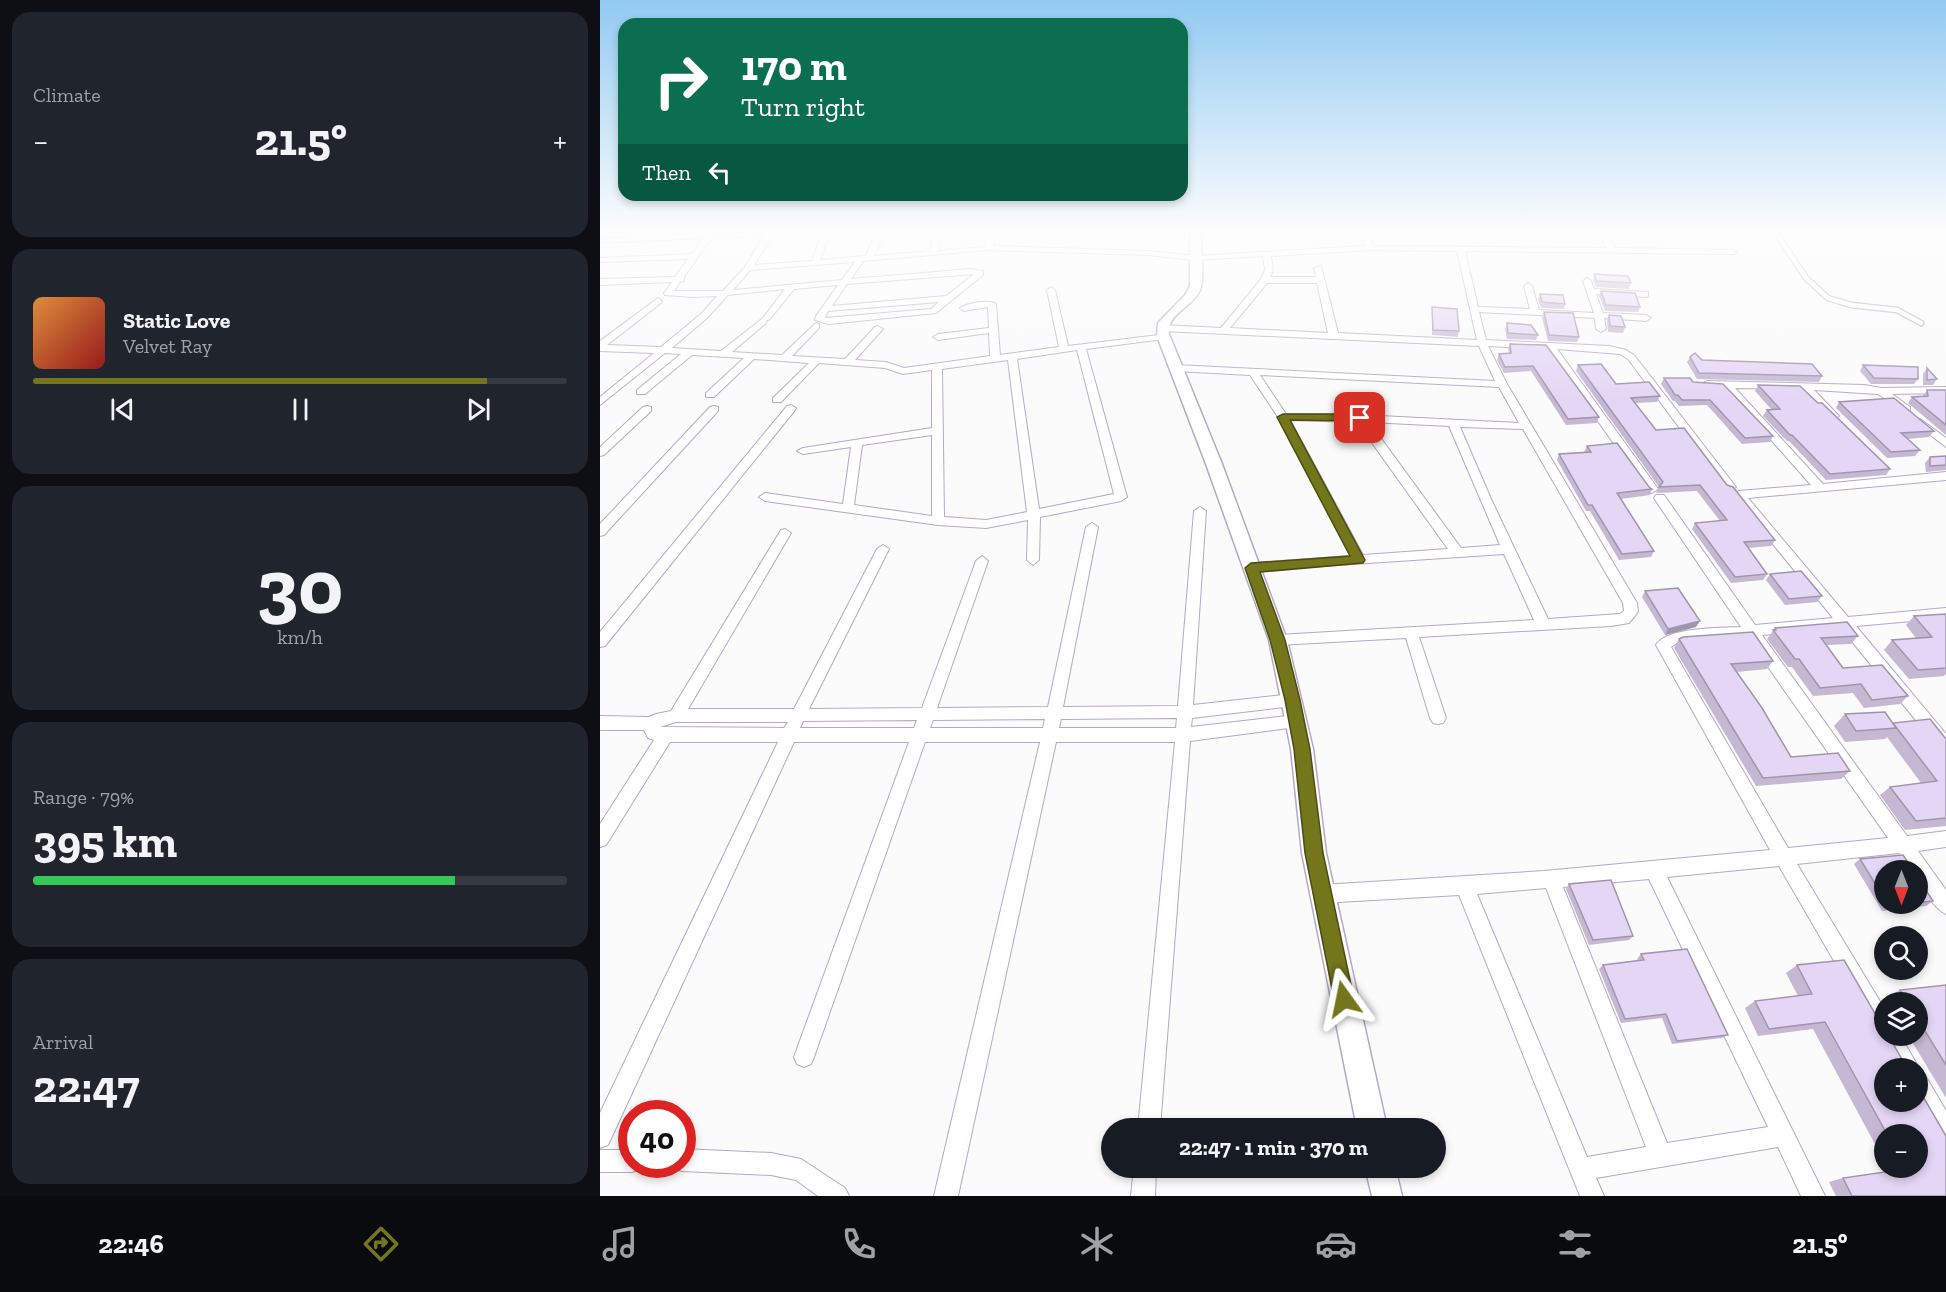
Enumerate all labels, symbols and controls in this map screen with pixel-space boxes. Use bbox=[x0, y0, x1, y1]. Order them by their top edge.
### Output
text: 170 m bbox=[741, 40, 847, 91]
icon: right bbox=[642, 42, 720, 120]
text: Climate bbox=[33, 83, 101, 107]
text: Turn right bbox=[741, 91, 865, 123]
text: 21.5° bbox=[255, 113, 347, 167]
text: − bbox=[33, 121, 48, 160]
text: + bbox=[553, 121, 567, 160]
icon: left bbox=[703, 156, 736, 189]
text: Then bbox=[642, 159, 691, 186]
text: Static Love bbox=[123, 307, 230, 334]
text: Velvet Ray bbox=[123, 334, 212, 358]
pin bbox=[1334, 392, 1385, 443]
icon: previous bbox=[106, 393, 139, 426]
icon: pause bbox=[284, 393, 317, 426]
icon: next bbox=[462, 393, 495, 426]
icon: arrive bbox=[1343, 401, 1376, 434]
text: 30 bbox=[257, 539, 343, 633]
text: km/h bbox=[277, 625, 323, 649]
text: Range · 79% bbox=[33, 785, 134, 809]
text: 395 km bbox=[33, 815, 177, 869]
north arrow bbox=[1874, 860, 1928, 914]
map controls bbox=[1874, 860, 1928, 1178]
button: search bbox=[1874, 926, 1928, 980]
position arrow bbox=[1312, 967, 1376, 1031]
button: layers bbox=[1874, 992, 1928, 1046]
text: Arrival bbox=[33, 1030, 93, 1054]
button: + bbox=[1874, 1058, 1928, 1112]
text: 22:47 bbox=[33, 1060, 140, 1114]
speed limit sign: 40 bbox=[618, 1100, 696, 1178]
button: − bbox=[1874, 1124, 1928, 1178]
text: 22:47 · 1 min · 370 m bbox=[1179, 1134, 1368, 1161]
icon: directions bbox=[360, 1223, 402, 1265]
icon: music bbox=[599, 1223, 641, 1265]
icon: phone bbox=[838, 1223, 880, 1265]
icon: climate bbox=[1076, 1223, 1118, 1265]
icon: car bbox=[1315, 1223, 1357, 1265]
icon: filters bbox=[1554, 1223, 1596, 1265]
text: 22:46 bbox=[98, 1228, 164, 1260]
text: 21.5° bbox=[1792, 1228, 1848, 1260]

